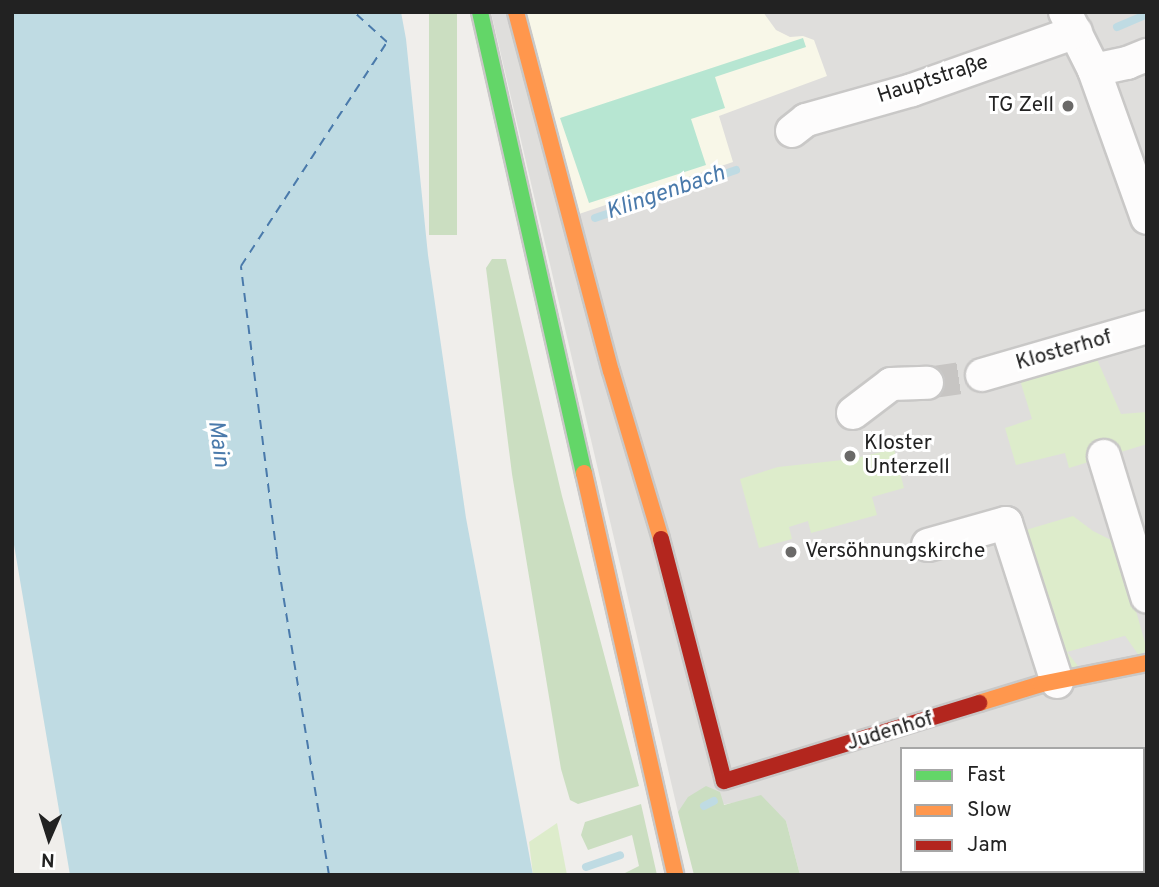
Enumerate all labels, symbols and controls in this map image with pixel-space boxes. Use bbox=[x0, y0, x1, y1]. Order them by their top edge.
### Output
street label: Hauptstraße bbox=[874, 50, 992, 110]
place label: TG Zell bbox=[988, 93, 1054, 119]
marker: TG Zell bbox=[1060, 98, 1076, 114]
water label: Klingenbach bbox=[603, 161, 729, 227]
street label: Klosterhof bbox=[1013, 325, 1115, 377]
water label: Main bbox=[200, 419, 234, 469]
place label: Kloster Unterzell bbox=[864, 431, 950, 481]
marker: Kloster Unterzell bbox=[842, 448, 858, 464]
place label: Versöhnungskirche bbox=[805, 539, 985, 565]
marker: Versöhnungskirche bbox=[783, 544, 799, 560]
street label: Judenhof bbox=[844, 707, 936, 757]
legend bbox=[900, 747, 1145, 873]
text: Fast bbox=[967, 762, 1006, 789]
text: Slow bbox=[967, 797, 1012, 824]
north arrow bbox=[14, 803, 84, 873]
text: Jam bbox=[967, 832, 1008, 859]
text: N bbox=[40, 847, 55, 871]

